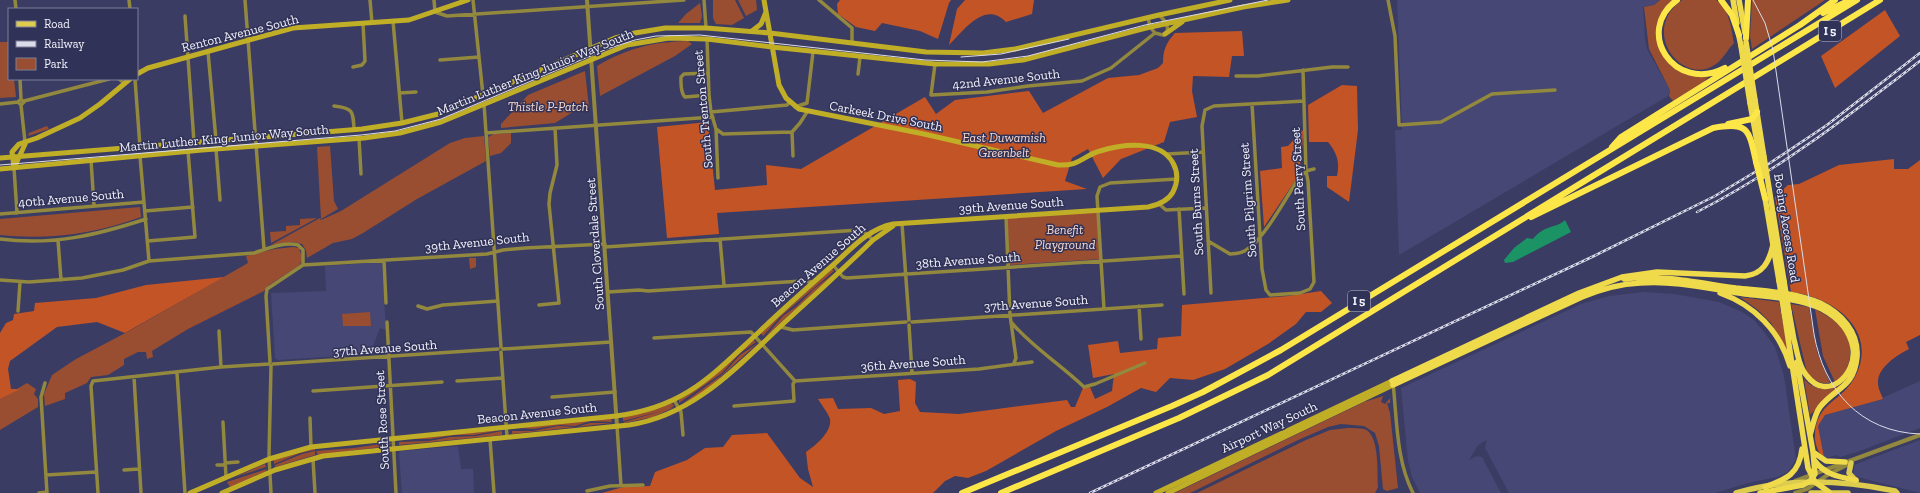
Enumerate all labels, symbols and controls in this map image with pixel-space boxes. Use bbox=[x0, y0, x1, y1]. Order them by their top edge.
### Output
legend bbox=[8, 8, 138, 80]
street label: Renton Avenue South bbox=[180, 11, 301, 55]
text: Road bbox=[44, 17, 70, 31]
road number: I 5 bbox=[1819, 21, 1841, 41]
street label: Martin Luther King Junior Way South bbox=[435, 25, 636, 118]
text: Railway bbox=[44, 37, 85, 51]
street label: South Trenton Street bbox=[690, 49, 716, 169]
text: Park bbox=[44, 57, 69, 71]
street label: 42nd Avenue South bbox=[952, 66, 1061, 92]
street label: Carkeek Drive South bbox=[828, 98, 945, 134]
park label: Thistle P-Patch bbox=[508, 99, 589, 114]
street label: Martin Luther King Junior Way South bbox=[119, 121, 330, 155]
street label: South Perry Street bbox=[1288, 127, 1308, 231]
park label: East Duwamish Greenbelt bbox=[962, 130, 1046, 160]
street label: South Pilgrim Street bbox=[1236, 142, 1259, 258]
street label: South Burns Street bbox=[1186, 148, 1206, 256]
street label: Boeing Access Road bbox=[1771, 172, 1803, 284]
street label: South Cloverdale Street bbox=[583, 177, 607, 311]
street label: 40th Avenue South bbox=[17, 186, 125, 210]
street label: 39th Avenue South bbox=[958, 194, 1065, 216]
street label: Beacon Avenue South bbox=[768, 219, 869, 310]
park label: Benefit Playground bbox=[1035, 222, 1096, 252]
street label: 39th Avenue South bbox=[424, 229, 531, 255]
street label: 38th Avenue South bbox=[915, 249, 1022, 271]
road number: I 5 bbox=[1348, 291, 1370, 311]
street label: 37th Avenue South bbox=[984, 292, 1089, 314]
street label: 37th Avenue South bbox=[333, 337, 438, 359]
street label: 36th Avenue South bbox=[860, 352, 967, 374]
street label: South Rose Street bbox=[372, 370, 392, 470]
street label: Airport Way South bbox=[1219, 398, 1320, 456]
street label: Beacon Avenue South bbox=[477, 399, 598, 427]

